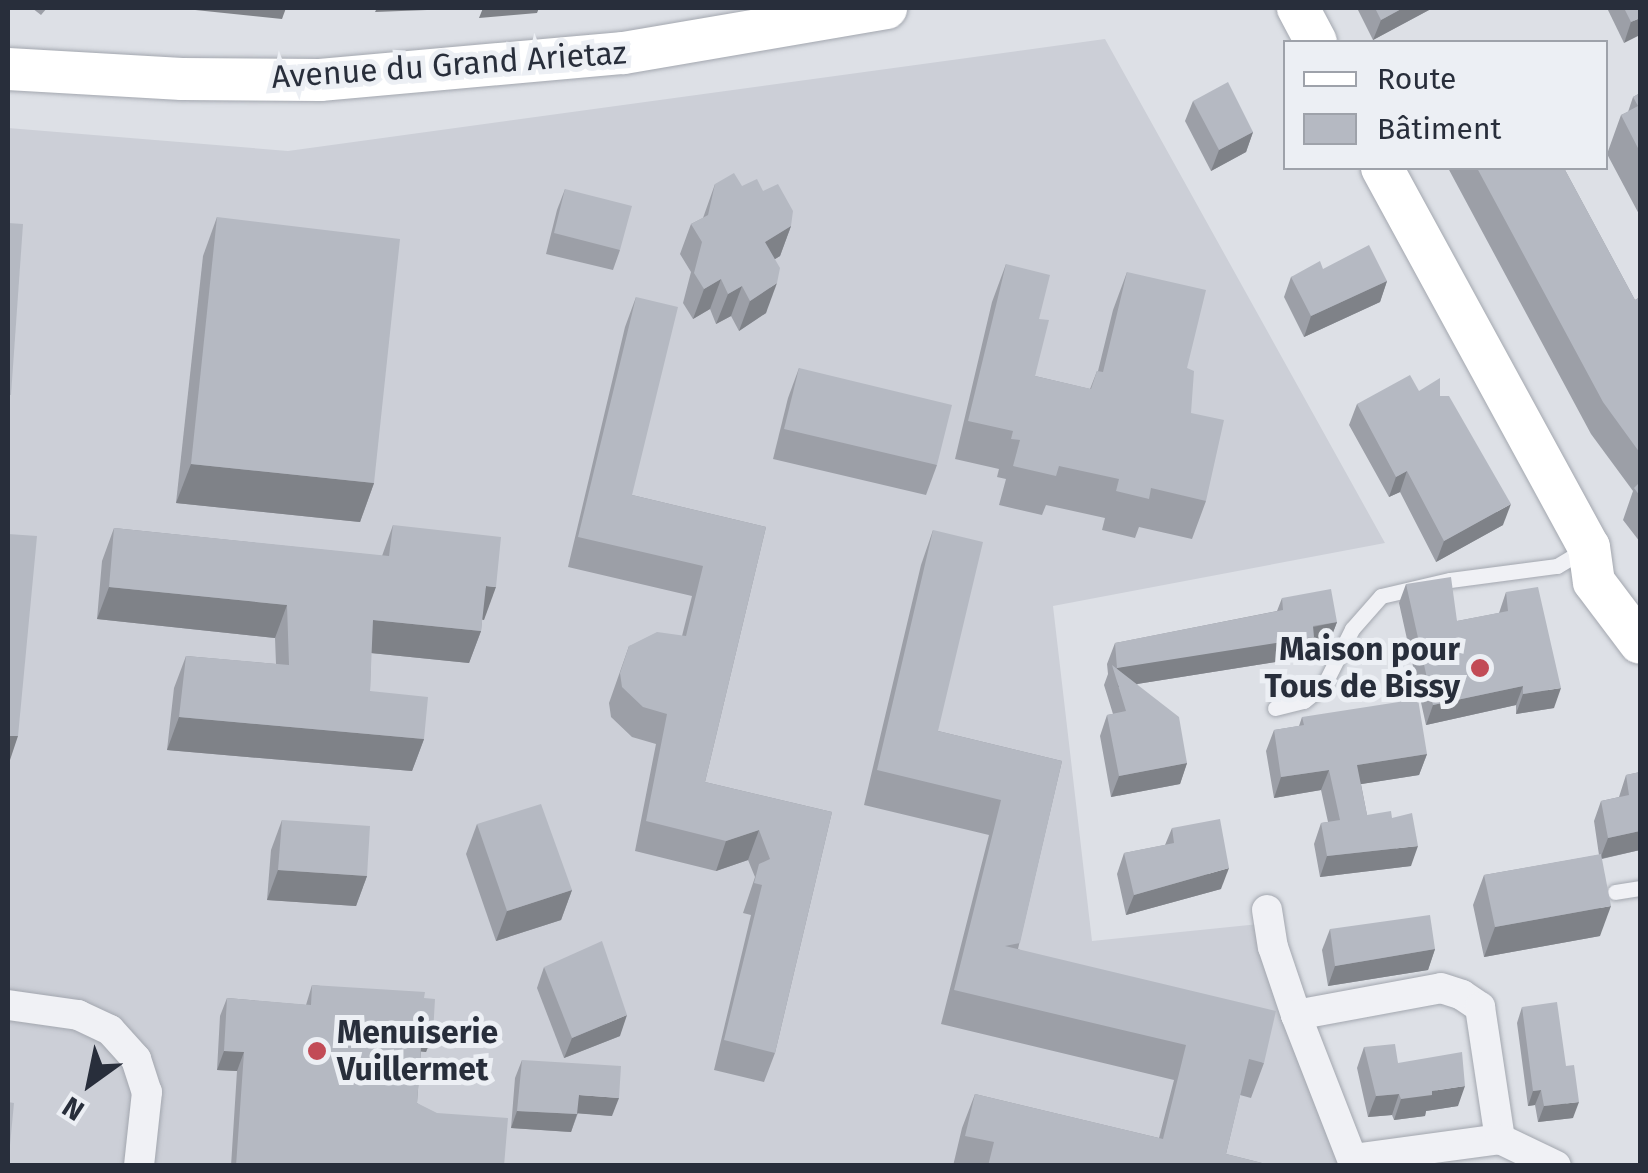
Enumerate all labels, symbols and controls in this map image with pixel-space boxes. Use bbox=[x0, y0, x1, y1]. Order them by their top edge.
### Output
street label: Avenue du Grand Arietaz bbox=[270, 33, 628, 97]
legend bbox=[1283, 40, 1608, 170]
text: Route bbox=[1377, 61, 1456, 97]
text: Bâtiment bbox=[1377, 111, 1501, 147]
place label: Maison pour Tous de Bissy bbox=[1265, 631, 1460, 706]
marker: Maison pour Tous de Bissy bbox=[1469, 657, 1491, 679]
place label: Menuiserie Vuillermet bbox=[337, 1014, 498, 1089]
north arrow bbox=[40, 1033, 140, 1133]
marker: Menuiserie Vuillermet bbox=[306, 1040, 328, 1062]
text: N bbox=[57, 1090, 90, 1127]

